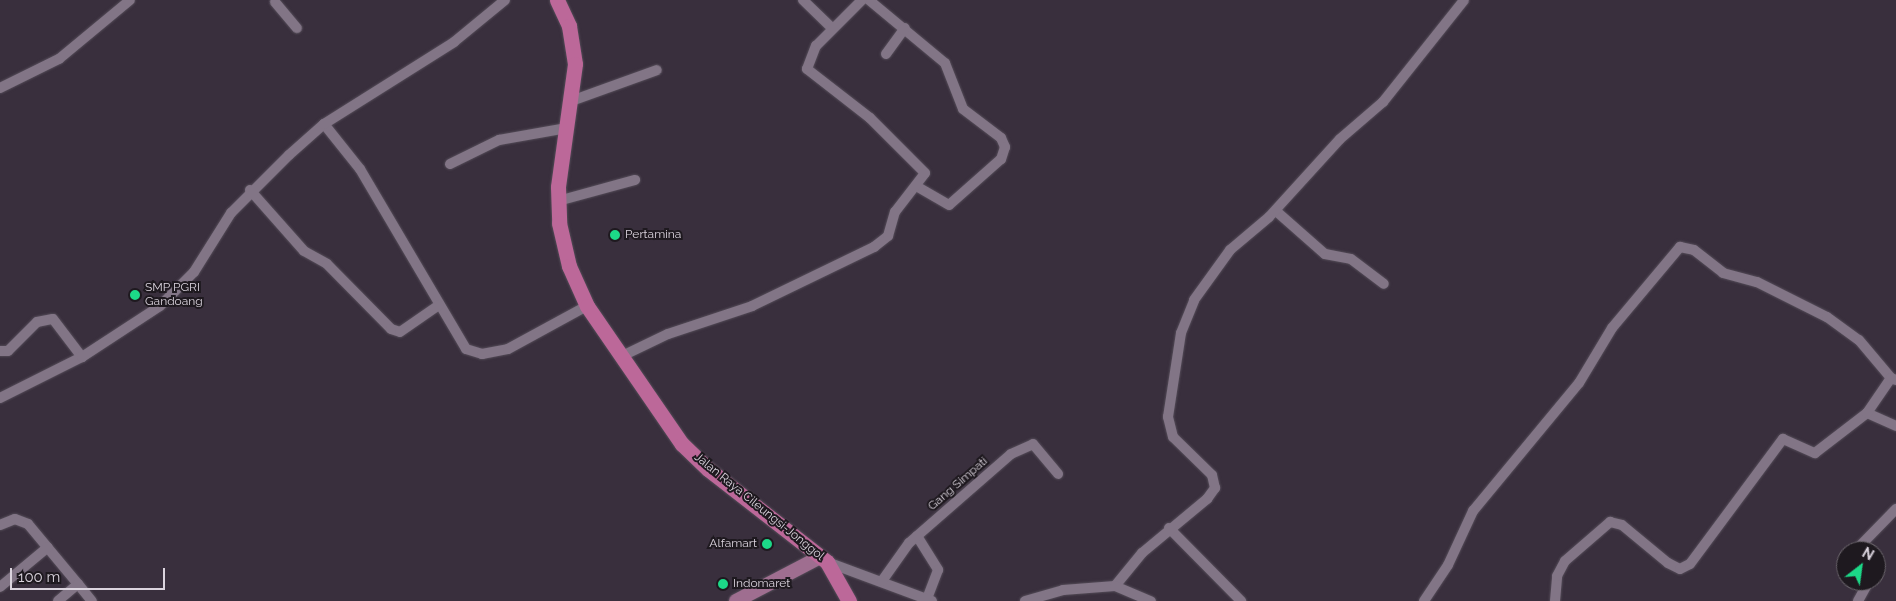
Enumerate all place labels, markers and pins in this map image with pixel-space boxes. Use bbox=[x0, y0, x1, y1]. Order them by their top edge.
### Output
place label: Pertamina bbox=[625, 228, 681, 242]
marker: Pertamina bbox=[609, 229, 621, 241]
place label: SMP PGRI Gandoang bbox=[145, 281, 203, 309]
marker: SMP PGRI Gandoang bbox=[129, 289, 141, 301]
place label: Alfamart bbox=[709, 537, 757, 551]
marker: Alfamart bbox=[761, 538, 773, 550]
place label: Indomaret bbox=[733, 577, 790, 591]
marker: Indomaret bbox=[717, 578, 729, 590]

